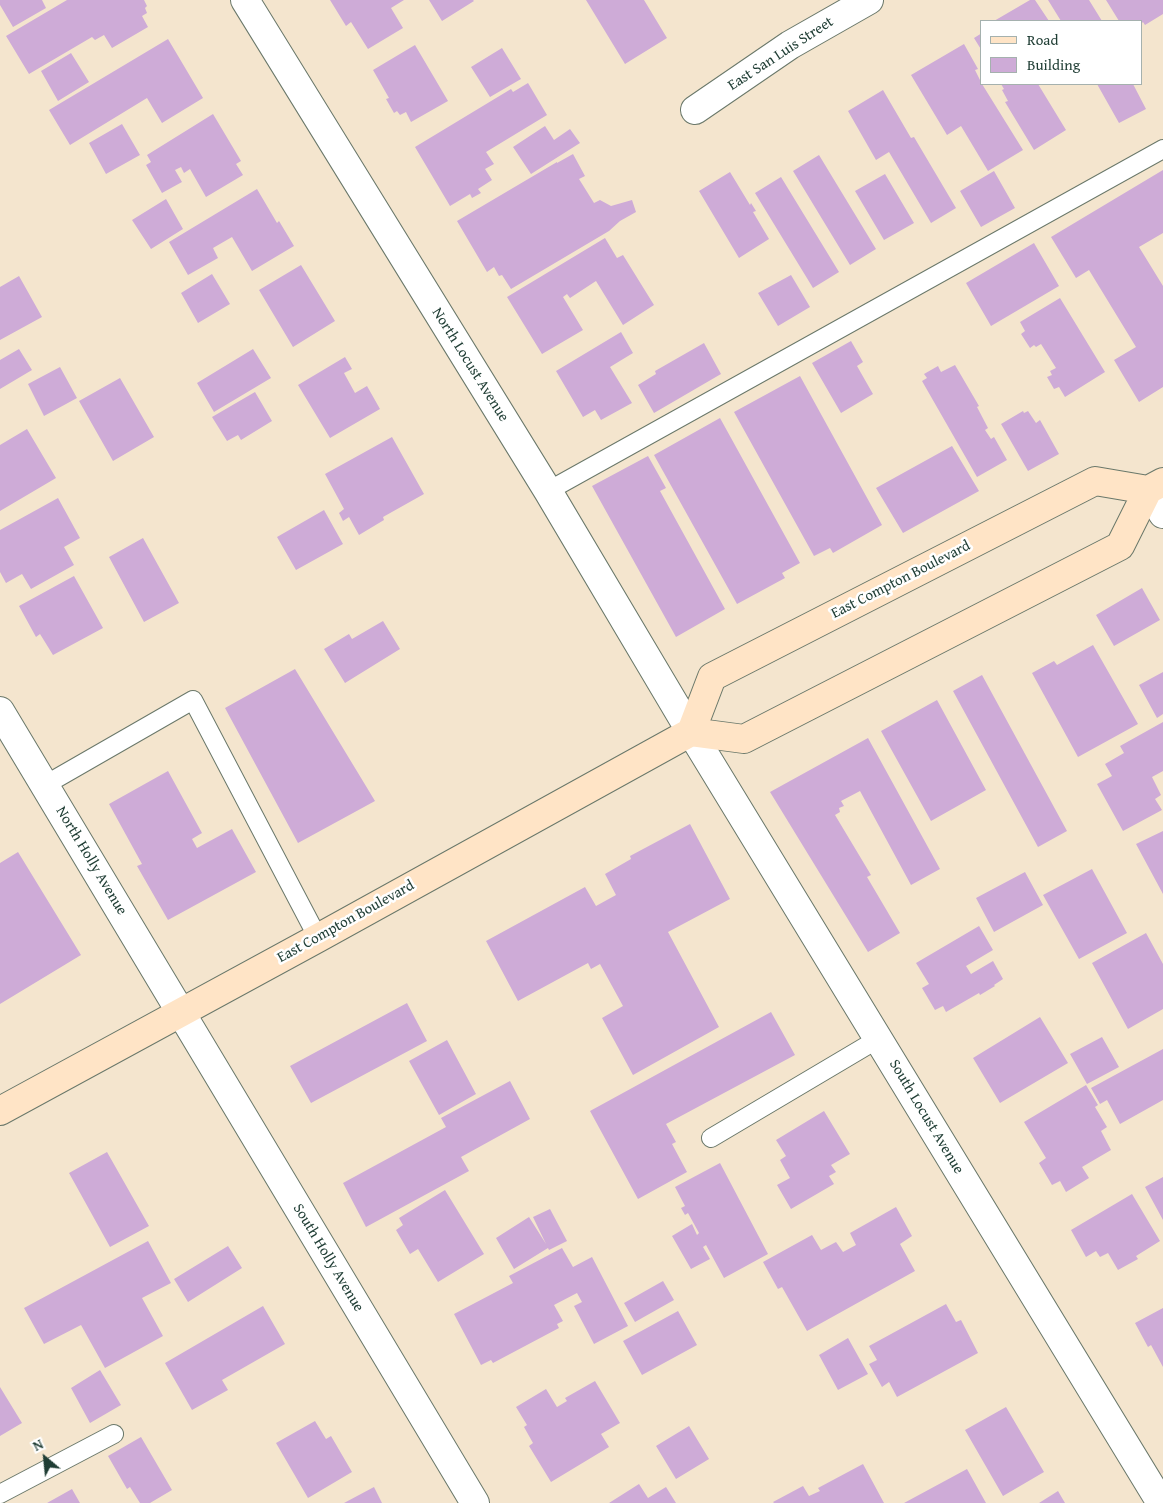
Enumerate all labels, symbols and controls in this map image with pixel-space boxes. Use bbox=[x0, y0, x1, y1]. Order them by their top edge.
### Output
street label: East San Luis Street bbox=[725, 13, 837, 95]
legend bbox=[980, 20, 1143, 85]
text: Road bbox=[1027, 29, 1058, 50]
text: Building bbox=[1027, 54, 1080, 75]
street label: North Locust Avenue bbox=[428, 305, 512, 425]
street label: East Compton Boulevard bbox=[828, 537, 974, 623]
street label: North Holly Avenue bbox=[51, 803, 131, 919]
street label: East Compton Boulevard bbox=[274, 877, 418, 967]
street label: South Locust Avenue bbox=[885, 1056, 967, 1178]
street label: South Holly Avenue bbox=[289, 1201, 367, 1315]
north arrow bbox=[20, 1433, 70, 1483]
text: N bbox=[29, 1434, 47, 1456]

